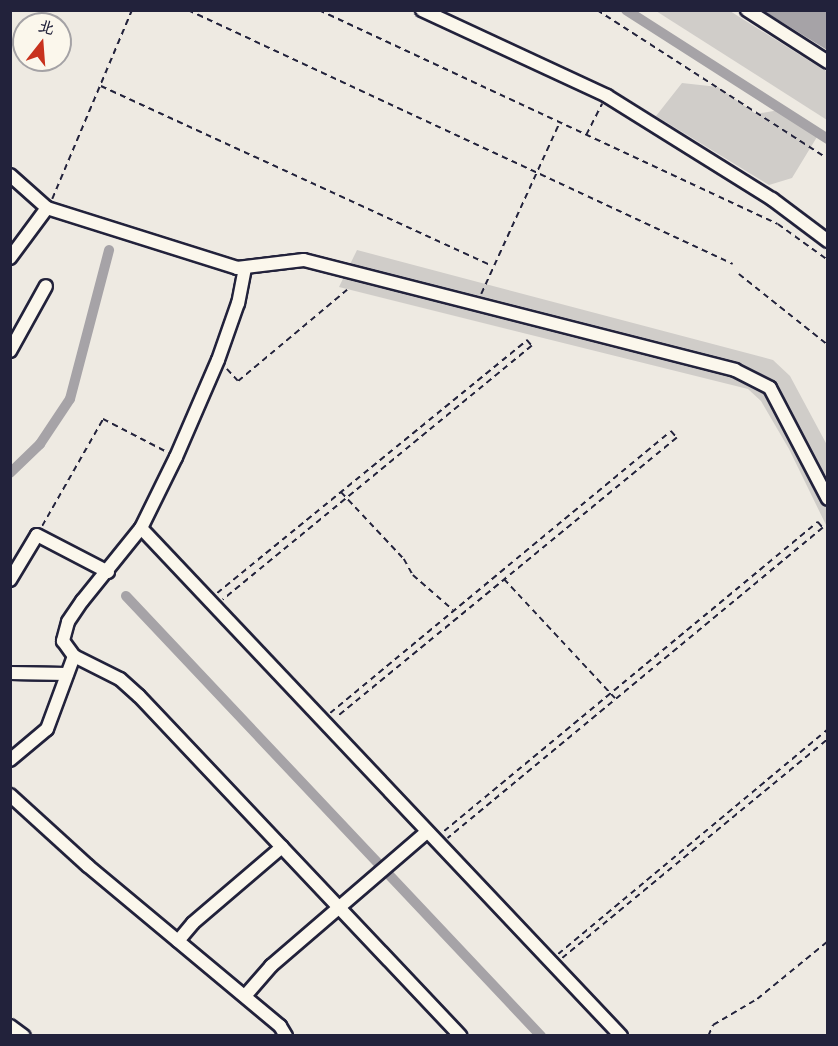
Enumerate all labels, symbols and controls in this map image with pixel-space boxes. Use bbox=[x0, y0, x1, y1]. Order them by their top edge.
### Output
north arrow bbox=[12, 12, 72, 72]
text: 北 bbox=[36, 14, 58, 40]

